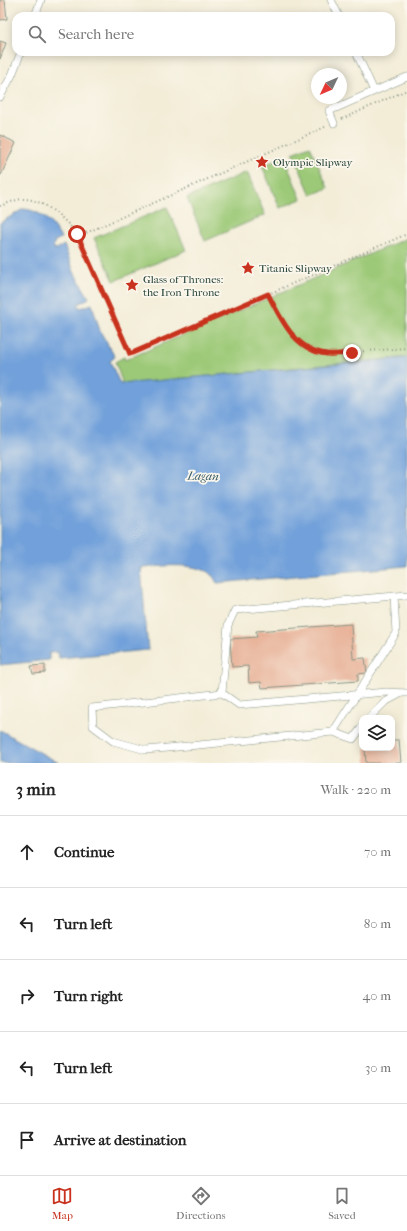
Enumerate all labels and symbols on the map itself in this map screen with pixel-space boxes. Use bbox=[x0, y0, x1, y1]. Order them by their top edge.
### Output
north arrow bbox=[311, 68, 347, 104]
place icon: Olympic Slipway bbox=[254, 154, 270, 170]
place label: Olympic Slipway bbox=[273, 156, 354, 169]
route start bbox=[68, 225, 86, 243]
place icon: Titanic Slipway bbox=[240, 260, 256, 276]
place label: Titanic Slipway bbox=[259, 262, 333, 275]
place label: Glass of Thrones: the Iron Throne bbox=[143, 273, 223, 299]
place icon: Glass of Thrones: the Iron Throne bbox=[124, 277, 140, 293]
route end bbox=[343, 344, 361, 362]
water label: Lagan bbox=[186, 469, 219, 483]

